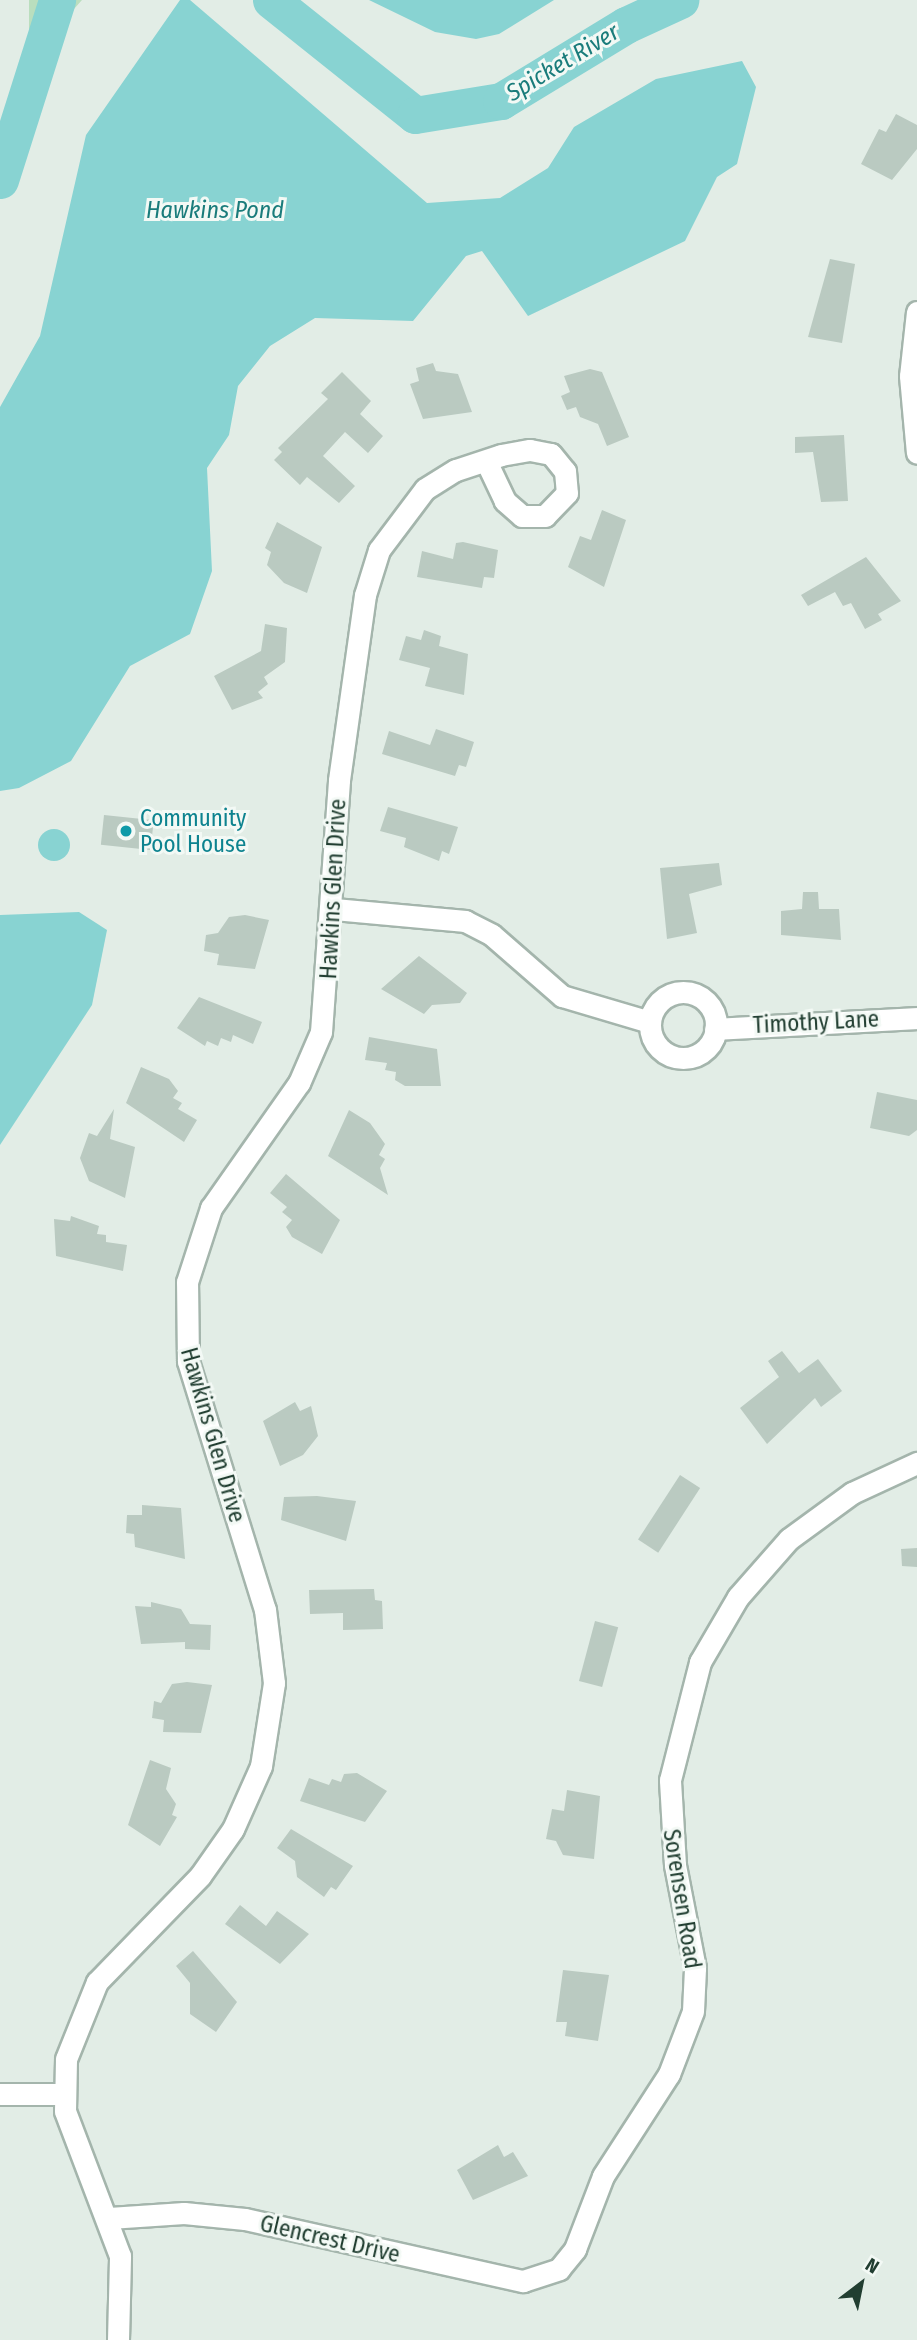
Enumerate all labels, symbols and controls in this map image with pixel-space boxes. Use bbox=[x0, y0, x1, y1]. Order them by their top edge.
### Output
water label: Spicket River bbox=[501, 18, 625, 108]
water label: Hawkins Pond bbox=[146, 197, 284, 225]
street label: Hawkins Glen Drive bbox=[314, 798, 352, 980]
place label: Community Pool House bbox=[140, 804, 246, 858]
marker: Community Pool House bbox=[118, 823, 134, 839]
street label: Timothy Lane bbox=[752, 1005, 880, 1039]
street label: Hawkins Glen Drive bbox=[175, 1344, 251, 1526]
street label: Sorensen Road bbox=[657, 1827, 707, 1971]
street label: Glencrest Drive bbox=[257, 2210, 403, 2268]
north arrow bbox=[826, 2249, 896, 2319]
text: N bbox=[861, 2253, 883, 2279]

